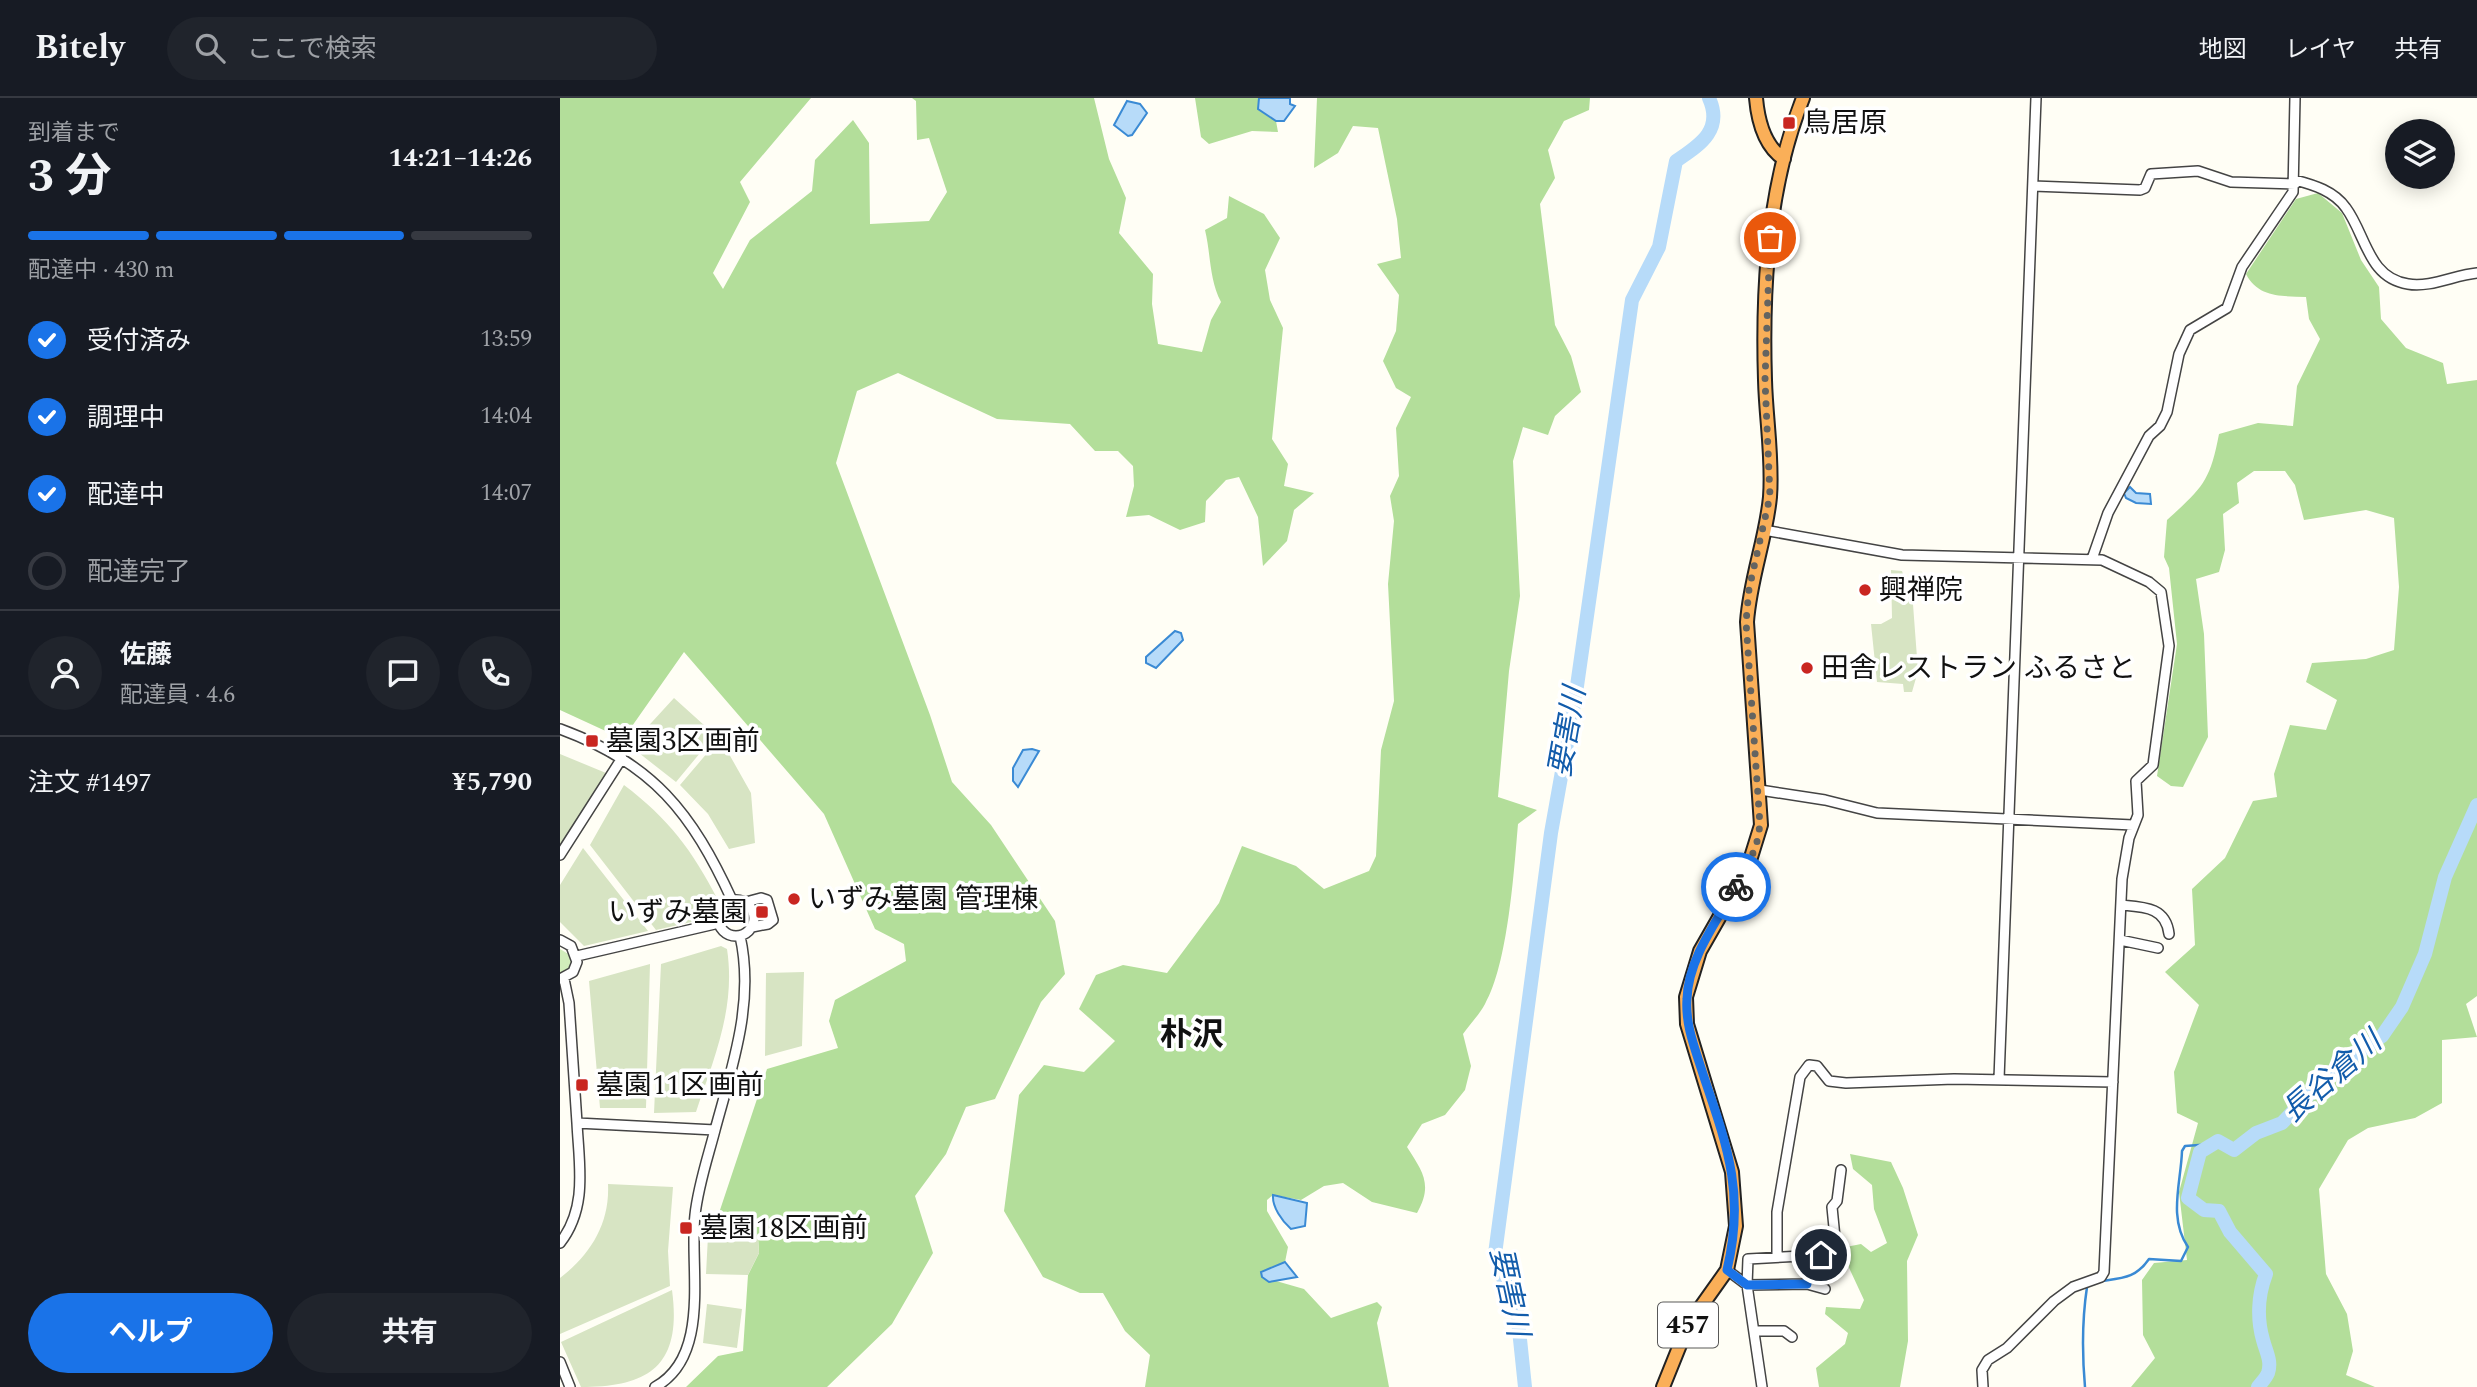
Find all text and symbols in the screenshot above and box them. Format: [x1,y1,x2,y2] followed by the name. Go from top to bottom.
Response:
[167,17,657,80] search box
[35,23,125,73] text: Bitely
[191,29,229,67] icon: search
[247,29,377,69] text: ここで検索
[2199,32,2247,68] text: 地図
[2285,32,2356,68] text: レイヤ
[2394,32,2442,68] text: 共有
[1803,102,1887,145] place label: 鳥居原
[1781,115,1797,131] marker: 鳥居原
[28,116,120,151] text: 到着まで
[2385,119,2455,189] map controls
[2385,119,2455,189] button: layers
[388,138,532,178] text: 14:21–14:26
[28,142,111,212] text: 3 分
[1740,208,1800,268] pin
[1751,219,1789,257] icon: bag
[28,253,174,288] text: 配達中 · 430 m
[28,321,66,359] icon: check
[87,321,191,361] text: 受付済み
[480,322,532,357] text: 13:59
[28,398,66,436] icon: check
[87,398,165,438] text: 調理中
[480,399,532,434] text: 14:04
[28,475,66,513] icon: check
[87,475,165,515] text: 配達中
[480,476,532,511] text: 14:07
[87,552,191,592] text: 配達完了
[1879,569,1963,612] place label: 興禅院
[1857,582,1873,598] marker: 興禅院
[120,635,172,675] text: 佐藤
[28,636,102,710] button: person
[366,636,440,710] button: chat
[458,636,532,710] button: phone
[1821,647,2136,690] place label: 田舎レストラン ふるさと
[1799,660,1815,676] marker: 田舎レストラン ふるさと
[120,678,235,713] text: 配達員 · 4.6
[1538,681,1599,780] water label: 要害川
[606,720,760,763] place label: 墓園3区画前
[584,733,600,749] marker: 墓園3区画前
[452,762,532,802] text: ¥5,790
[28,763,152,803] text: 注文 #1497
[1701,852,1771,922] courier
[1717,868,1755,906] icon: bike
[808,878,1039,921] place label: いずみ墓園 管理棟
[608,891,748,934] place label: いずみ墓園
[786,891,802,907] marker: いずみ墓園 管理棟
[754,904,770,920] marker: いずみ墓園
[1160,1011,1224,1060] district label: 朴沢
[2272,1018,2395,1134] water label: 長谷倉川
[596,1064,764,1107] place label: 墓園11区画前
[574,1077,590,1093] marker: 墓園11区画前
[700,1207,868,1250] place label: 墓園18区画前
[678,1220,694,1236] marker: 墓園18区画前
[1791,1225,1851,1285] pin
[1802,1236,1840,1274] icon: home
[1477,1243,1541,1344] water label: 要害川
[28,1293,273,1373] button: ヘルプ
[287,1293,532,1373] button: 共有
[1658,1302,1718,1348] road number: 457

